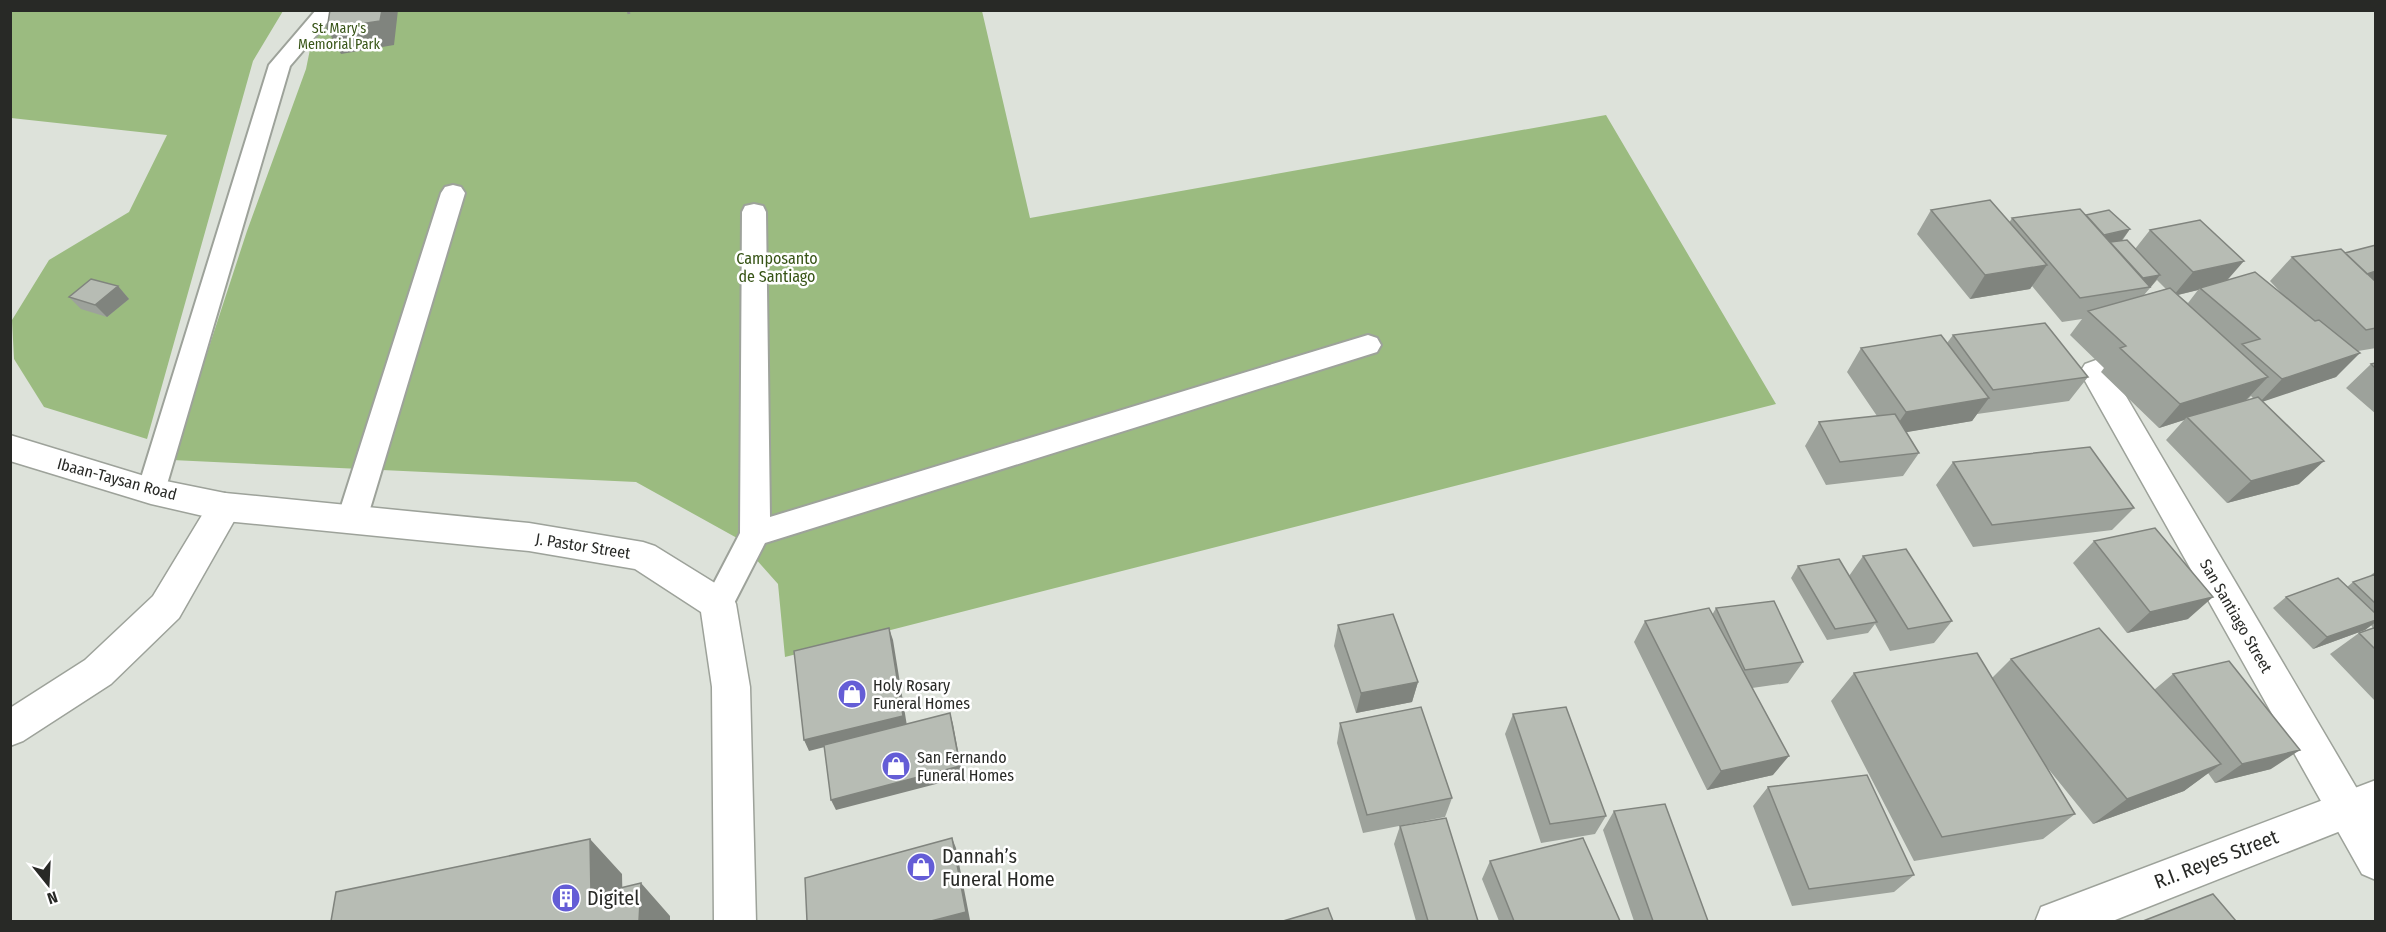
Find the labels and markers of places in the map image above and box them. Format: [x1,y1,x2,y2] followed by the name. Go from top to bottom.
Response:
[873,676,970,713] place label: Holy Rosary Funeral Homes
[836,678,868,710] shop icon: Holy Rosary Funeral Homes
[917,748,1014,785] place label: San Fernando Funeral Homes
[880,750,912,782] shop icon: San Fernando Funeral Homes
[942,844,1055,891] place label: Dannah’s Funeral Home
[905,851,937,883] shop icon: Dannah’s Funeral Home
[550,882,582,914] building icon: Digitel
[587,886,640,910] place label: Digitel

